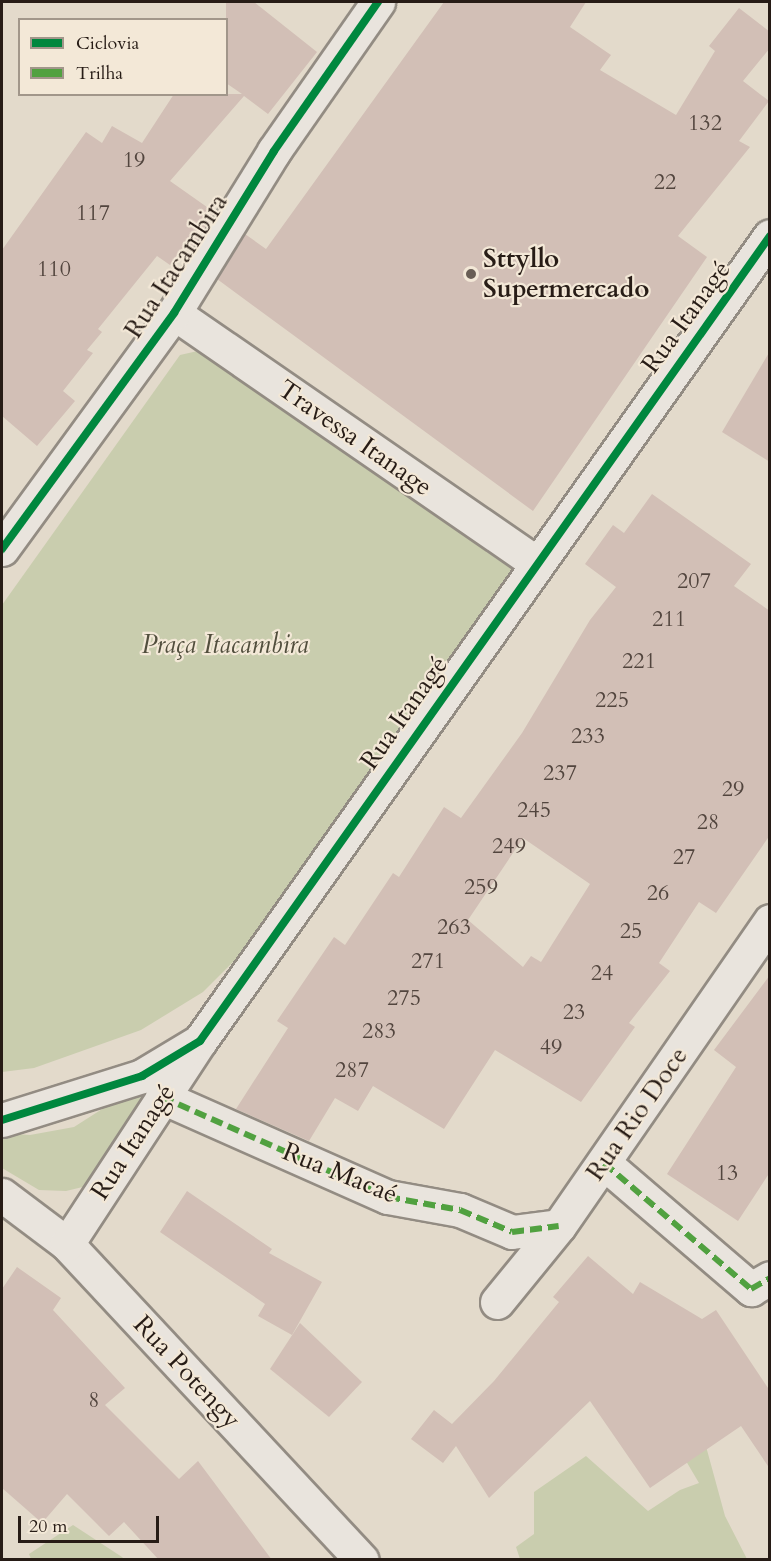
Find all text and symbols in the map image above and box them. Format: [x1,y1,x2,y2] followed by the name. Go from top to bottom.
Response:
[18,18,228,96] legend
[76,31,139,56] text: Ciclovia
[76,61,123,86] text: Trilha
[688,111,722,137] house number: 132
[123,148,145,174] house number: 19
[654,170,676,196] house number: 22
[118,188,234,344] street label: Rua Itacambira
[76,201,110,227] house number: 117
[483,243,650,304] place label: Sttyllo Supermercado
[635,255,737,379] street label: Rua Itanagé
[37,257,71,283] house number: 110
[464,267,478,281] marker: Sttyllo Supermercado
[272,373,438,503] street label: Travessa Itanage
[677,569,711,595] house number: 207
[652,607,686,633] house number: 211
[141,629,309,661] park label: Praça Itacambira
[622,649,656,675] house number: 221
[354,650,454,776] street label: Rua Itanagé
[595,688,629,714] house number: 225
[571,724,605,750] house number: 233
[543,761,577,787] house number: 237
[722,777,744,803] house number: 29
[517,798,551,824] house number: 245
[697,810,719,836] house number: 28
[492,834,526,860] house number: 249
[673,845,695,871] house number: 27
[464,875,498,901] house number: 259
[647,881,669,907] house number: 26
[437,915,471,941] house number: 263
[620,919,642,945] house number: 25
[411,949,445,975] house number: 271
[591,961,613,987] house number: 24
[387,986,421,1012] house number: 275
[563,1000,585,1026] house number: 23
[362,1019,396,1045] house number: 283
[540,1035,562,1061] house number: 49
[580,1041,694,1187] street label: Rua Rio Doce
[335,1058,369,1084] house number: 287
[84,1078,182,1206] street label: Rua Itanagé
[278,1136,402,1210] street label: Rua Macaé
[716,1161,738,1187] house number: 13
[127,1309,247,1435] street label: Rua Potengy
[88,1388,100,1414] house number: 8
[21,1504,162,1542] scale bar
[29,1514,68,1539] text: 20 m

